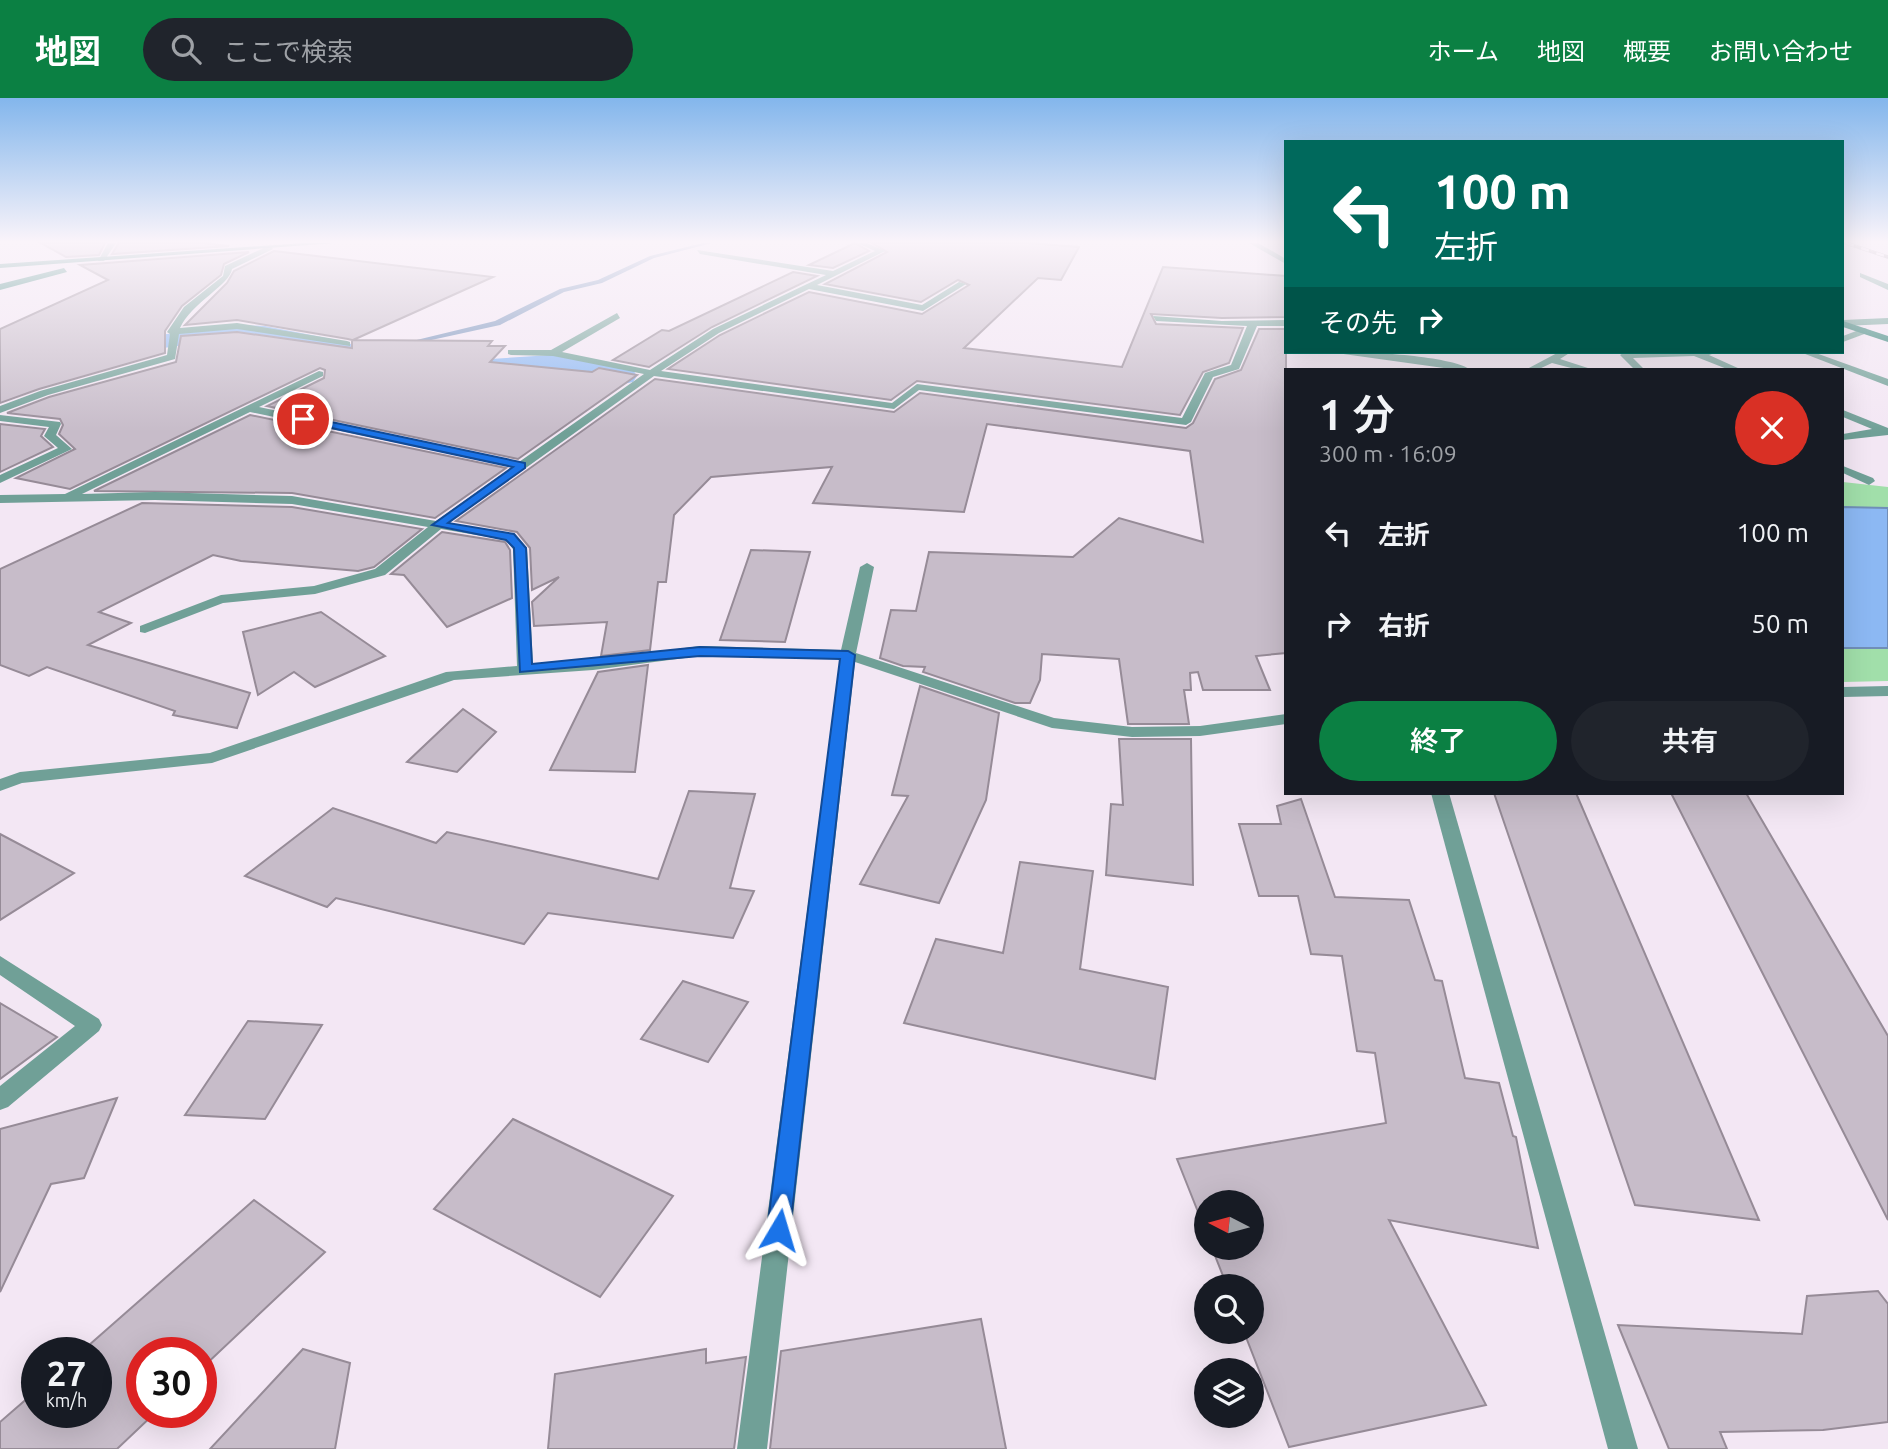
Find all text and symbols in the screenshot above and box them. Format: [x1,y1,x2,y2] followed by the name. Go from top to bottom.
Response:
[143,18,633,81] search box
[167,30,205,68] icon: search
[35,32,101,69] text: 地図
[223,37,353,66] text: ここで検索
[1428,38,1499,65] text: ホーム
[1537,38,1585,65] text: 地図
[1623,38,1671,65] text: 概要
[1709,38,1853,65] text: お問い合わせ
[1434,163,1571,218] text: 100 m
[1319,168,1410,259] icon: left
[1434,228,1498,264] text: 左折
[1411,301,1449,339] icon: right
[1319,308,1397,337] text: その先
[273,389,333,449] pin
[1319,391,1395,438] text: 1 分
[1735,391,1809,465] button: close
[284,400,322,438] icon: arrive
[1319,441,1457,466] text: 300 m · 16:09
[1319,514,1357,552] icon: left
[1737,518,1809,547] text: 100 m
[1378,520,1430,549] text: 左折
[1319,605,1357,643] icon: right
[1751,609,1809,638] text: 50 m
[1378,611,1430,640] text: 右折
[1319,701,1557,781] button: 終了
[1571,701,1809,781] button: 共有
[1194,1190,1264,1260] north arrow
[1194,1190,1264,1428] map controls
[742,1193,816,1267] position arrow
[1194,1274,1264,1344] button: search
[126,1337,217,1428] speed limit sign: 30
[47,1353,86,1393] text: 27
[1194,1358,1264,1428] button: layers
[46,1390,87,1410] text: km/h

